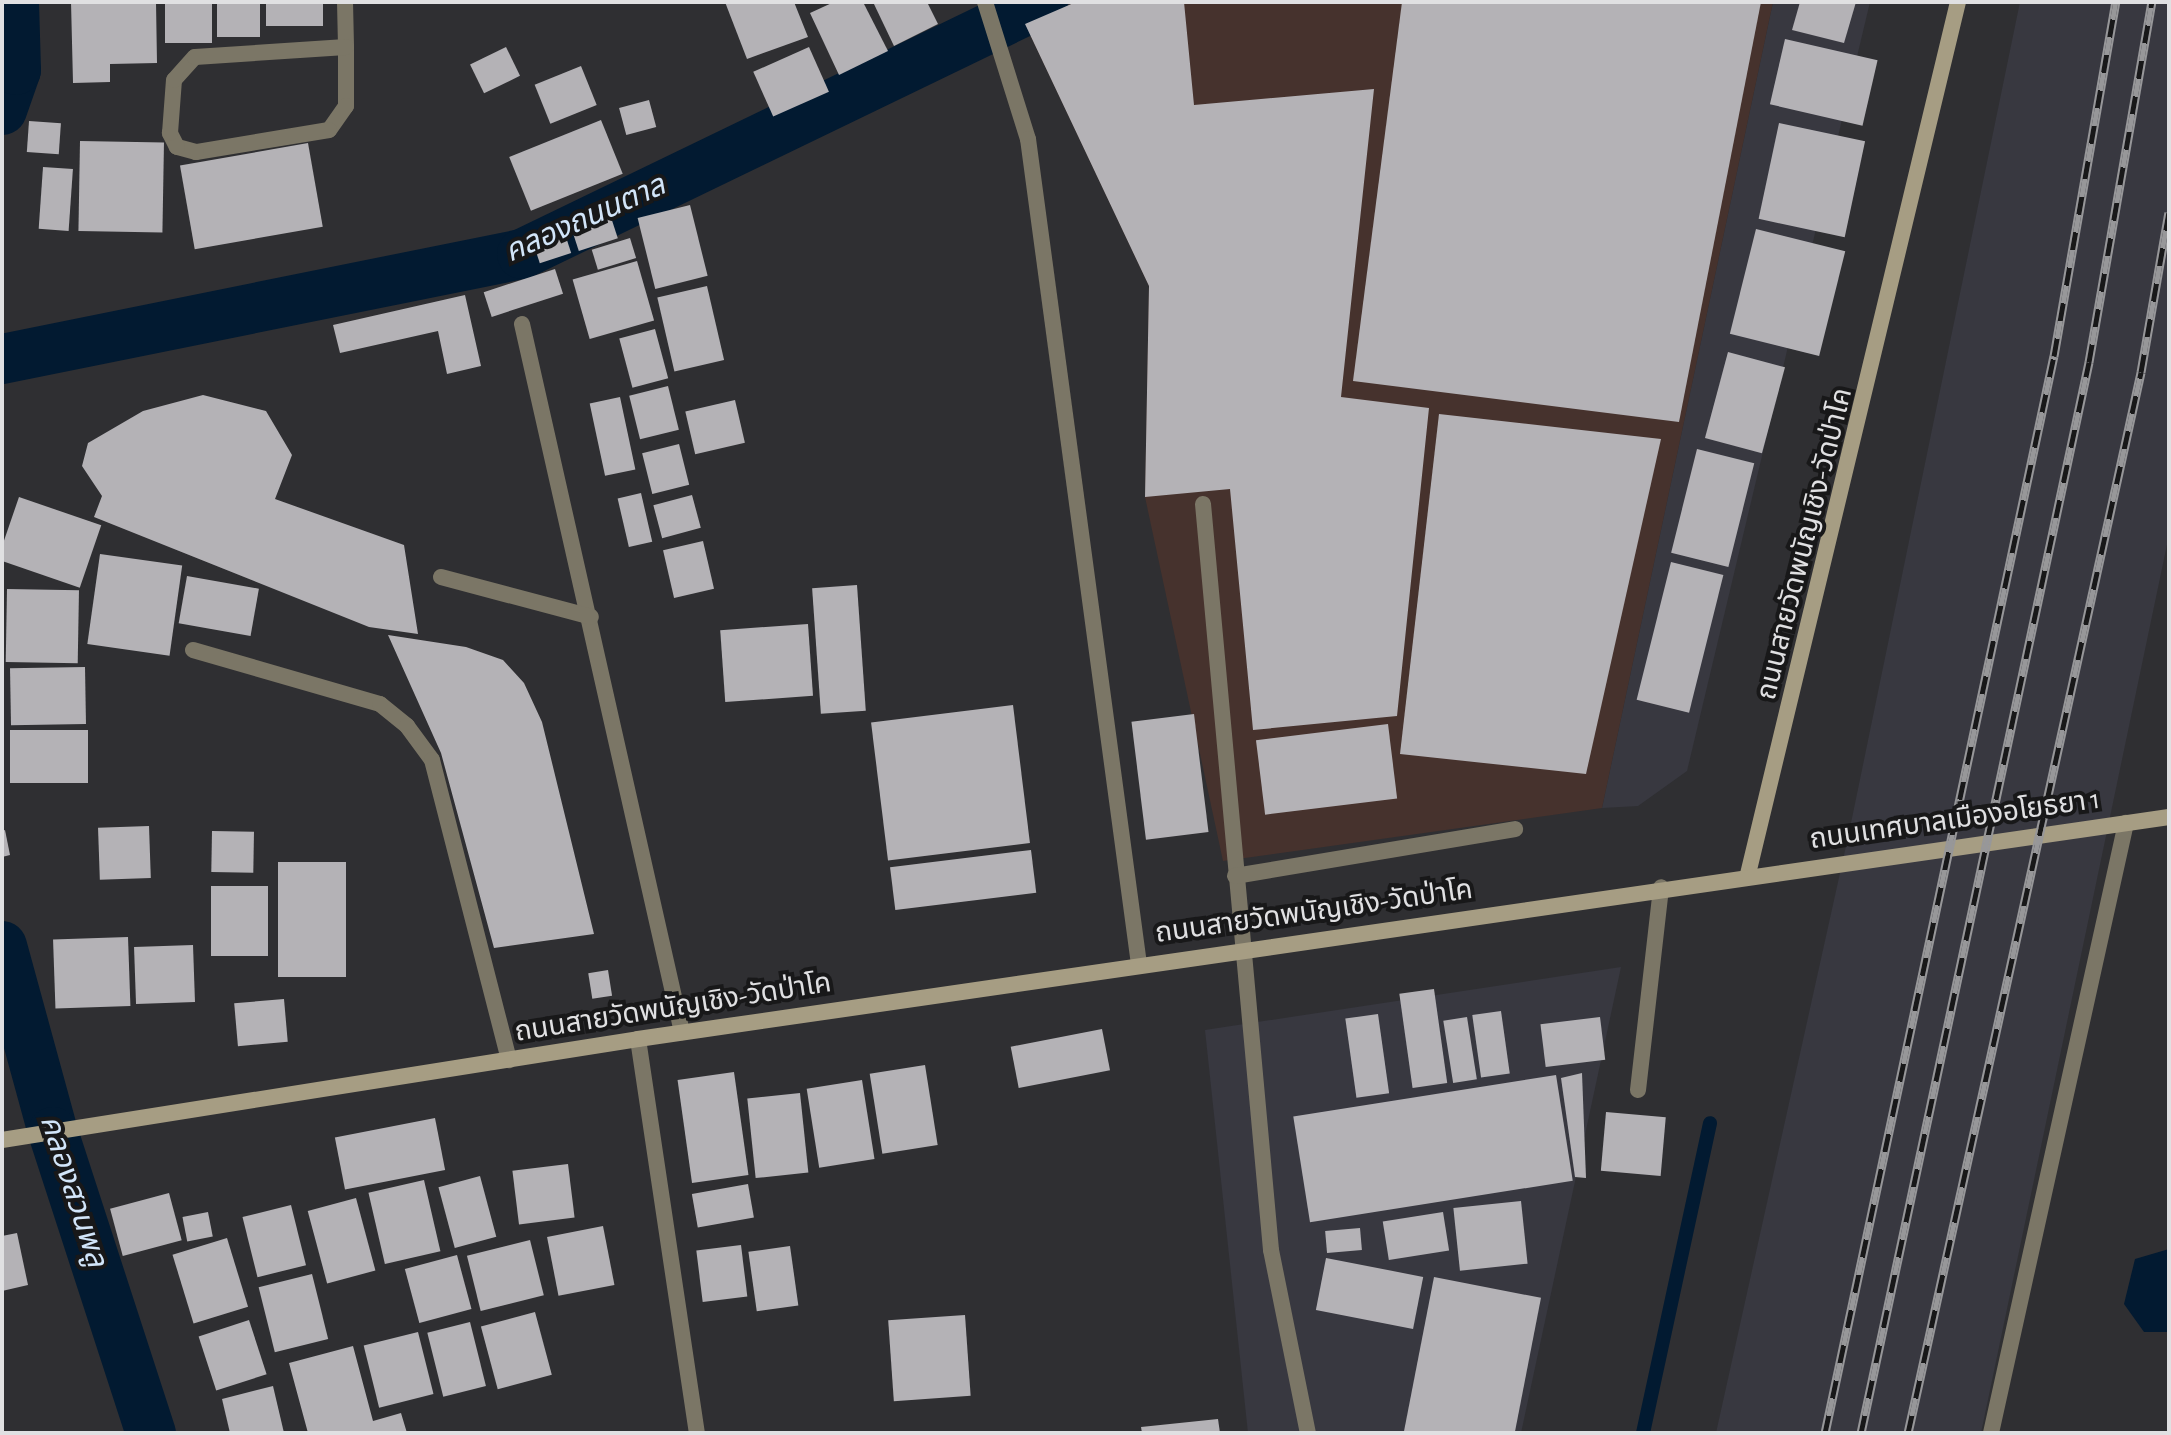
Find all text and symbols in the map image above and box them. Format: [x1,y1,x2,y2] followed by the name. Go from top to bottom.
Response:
[499,168,671,270] water label: คลองถนนตาล
[1750,385,1860,703] street label: ถนนสายวัดพนัญเชิง-วัดป่าโค
[1808,783,2102,857] street label: ถนนเทศบาลเมืองอโยธยา 1
[1153,873,1475,951] street label: ถนนสายวัดพนัญเชิง-วัดป่าโค
[512,966,834,1050] street label: ถนนสายวัดพนัญเชิง-วัดป่าโค
[32,1111,114,1271] water label: คลองสวนพลู

